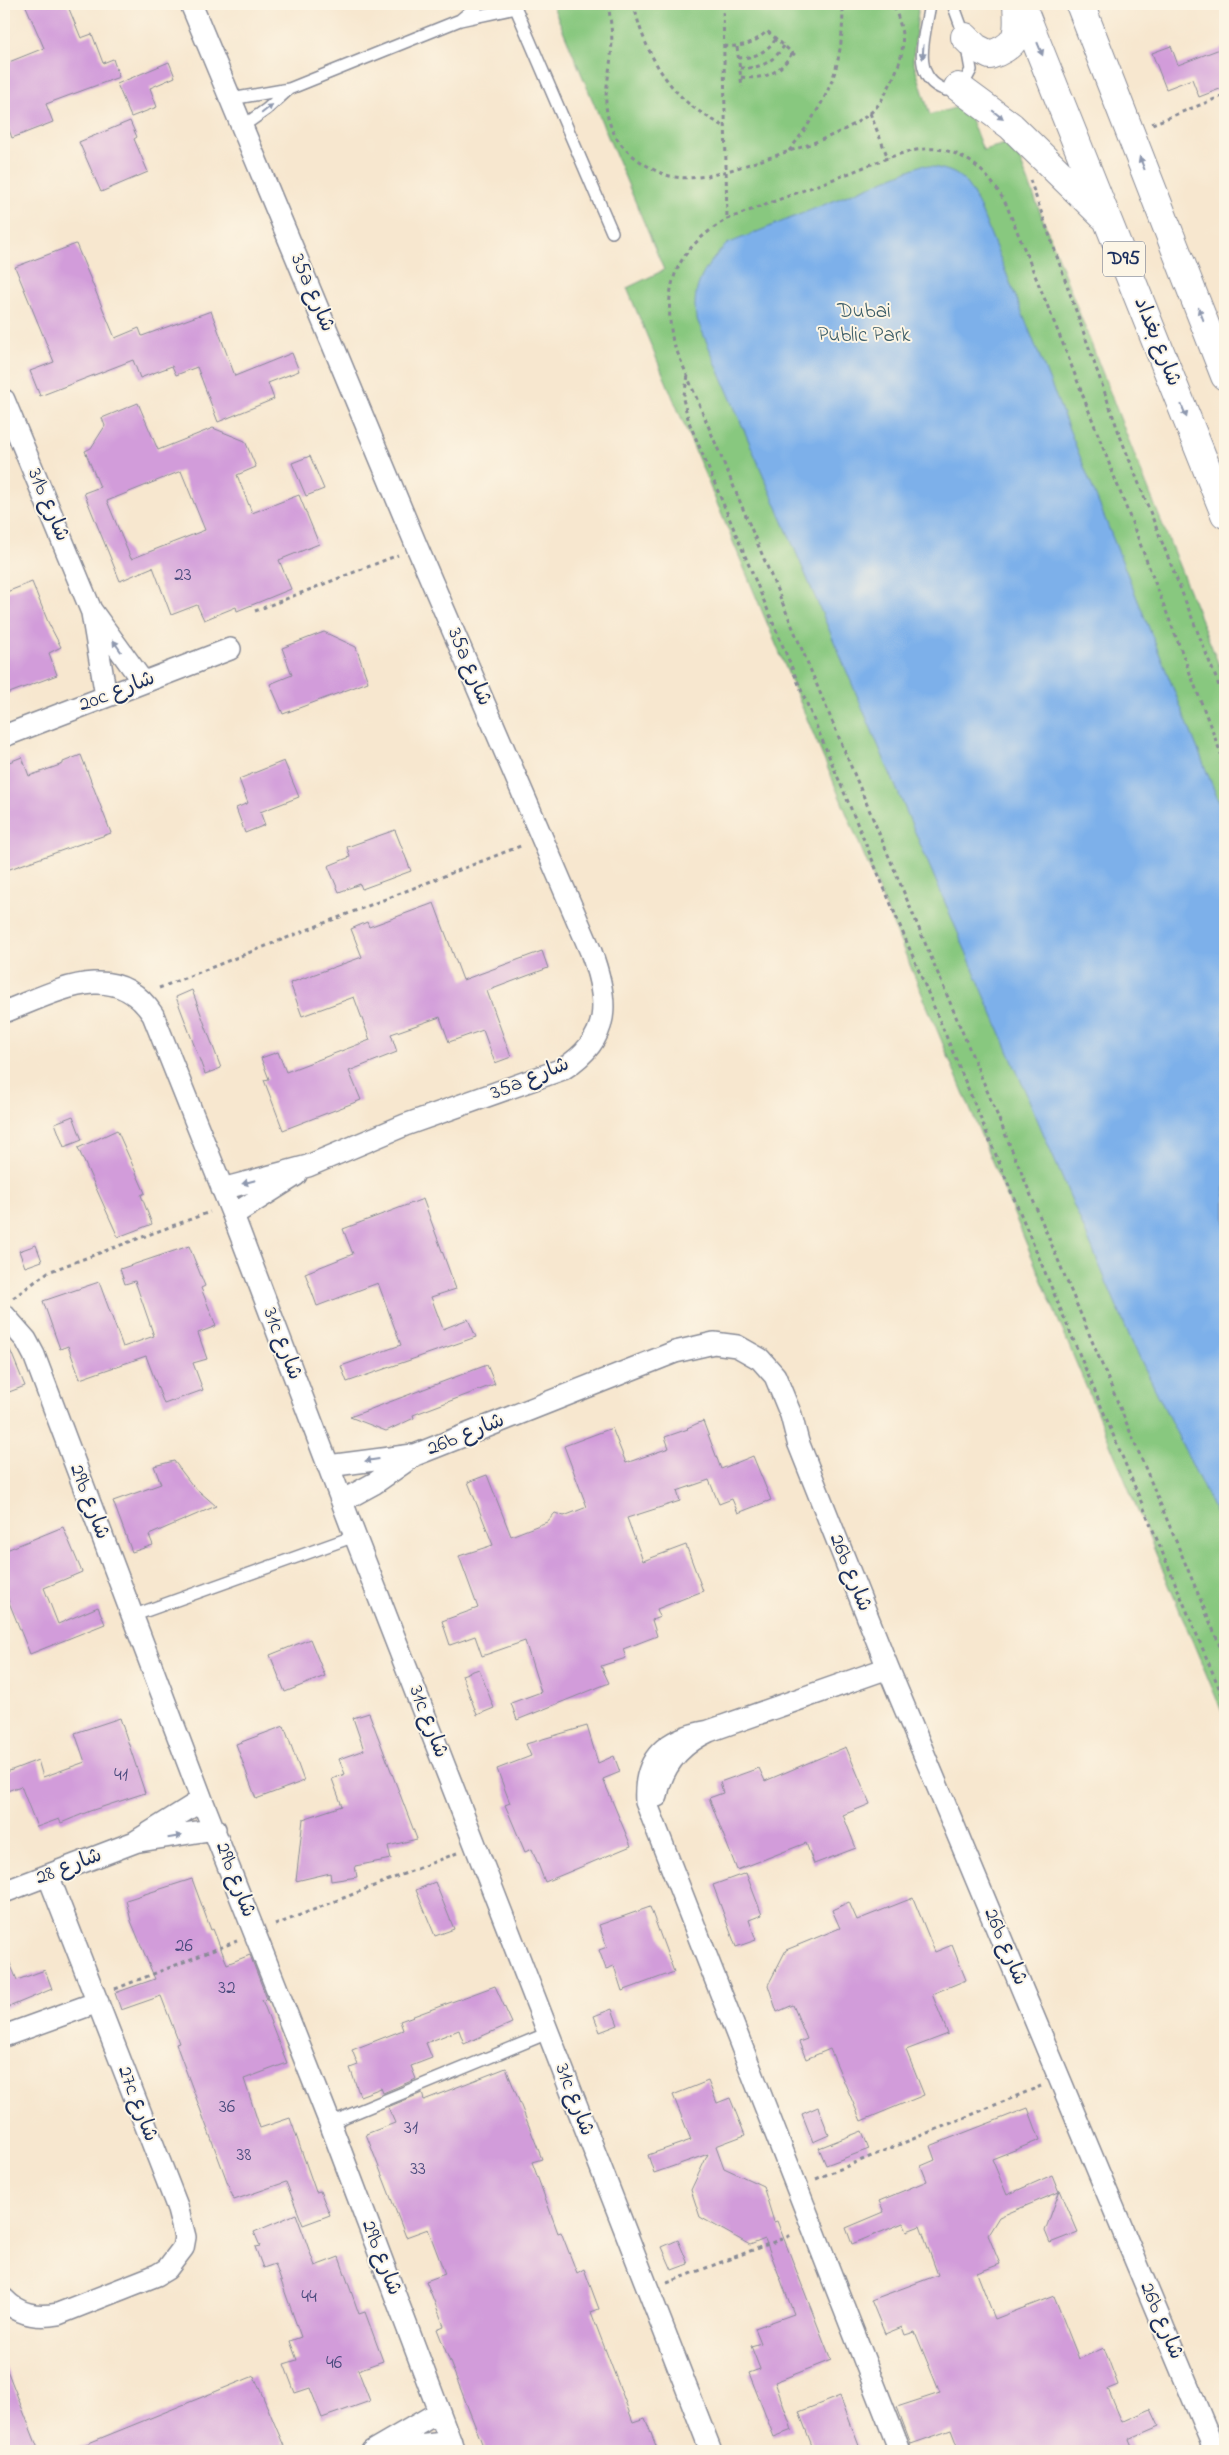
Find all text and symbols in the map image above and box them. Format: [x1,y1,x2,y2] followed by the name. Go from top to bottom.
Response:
[1036,42,1044,56] one-way arrow
[918,44,926,60] one-way arrow
[260,103,273,114] one-way arrow
[991,110,1004,121] one-way arrow
[1138,155,1146,170] one-way arrow
[1103,242,1145,276] road number: D95
[282,249,342,337] street label: 35a شارع
[1126,293,1188,391] street label: شارع بغداد
[817,297,911,351] park label: Dubai Public Park
[1197,306,1205,321] one-way arrow
[1181,404,1189,418] one-way arrow
[19,464,77,546] street label: 31b شارع
[174,562,192,589] house number: 23
[439,623,499,711] street label: 35a شارع
[112,639,122,653] one-way arrow
[74,664,160,720] street label: 20c شارع
[486,1050,574,1108] street label: 35a شارع
[241,1179,256,1187] one-way arrow
[254,1303,310,1385] street label: 31c شارع
[423,1406,509,1464] street label: 26b شارع
[364,1456,380,1464] one-way arrow
[61,1460,117,1544] street label: 29b شارع
[821,1530,879,1616] street label: 26b شارع
[400,1681,456,1763] street label: 31c شارع
[114,1762,128,1789] house number: 41
[167,1833,183,1841] one-way arrow
[207,1838,263,1922] street label: 29b شارع
[31,1841,107,1893] street label: شارع 28
[975,1904,1035,1990] street label: 26b شارع
[175,1933,193,1960] house number: 26
[218,1975,236,2002] house number: 32
[546,2059,602,2141] street label: 31c شارع
[109,2062,165,2146] street label: 27c شارع
[219,2094,235,2121] house number: 36
[404,2115,418,2142] house number: 31
[237,2142,251,2169] house number: 38
[410,2156,426,2183] house number: 33
[353,2216,409,2300] street label: 29b شارع
[1131,2278,1191,2364] street label: 26b شارع
[301,2284,317,2311] house number: 44
[326,2350,342,2377] house number: 46

